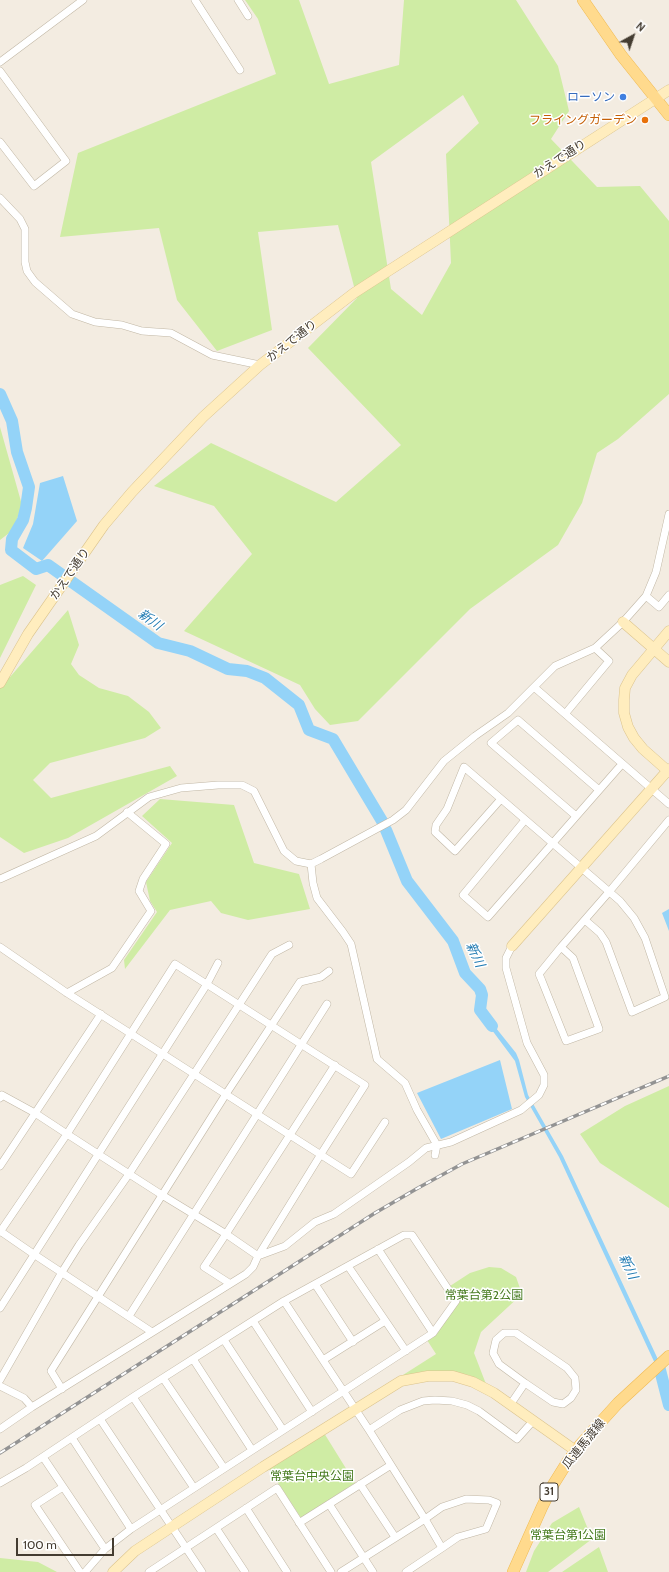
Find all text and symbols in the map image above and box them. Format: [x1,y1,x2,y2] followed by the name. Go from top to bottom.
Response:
[613,16,653,56] north arrow
[633,19,648,35] text: N
[567,90,615,104] place label: ローソン
[618,92,628,102] marker: ローソン
[529,113,637,127] place label: フライングガーデン
[640,115,650,125] marker: フライングガーデン
[531,137,589,181] street label: かえで通り
[264,317,320,365] street label: かえで通り
[47,545,93,603] street label: かえで通り
[135,606,165,634] water label: 新川
[462,940,488,970] water label: 新川
[615,1252,641,1282] water label: 新川
[445,1288,523,1302] park label: 常葉台第2公園
[560,1416,608,1472] street label: 瓜連馬渡線
[270,1469,354,1483] park label: 常葉台中央公園
[540,1483,558,1501] road number: 31
[530,1528,606,1542] park label: 常葉台第1公園
[18,1530,116,1556] scale bar
[23,1537,57,1552] text: 100 m

